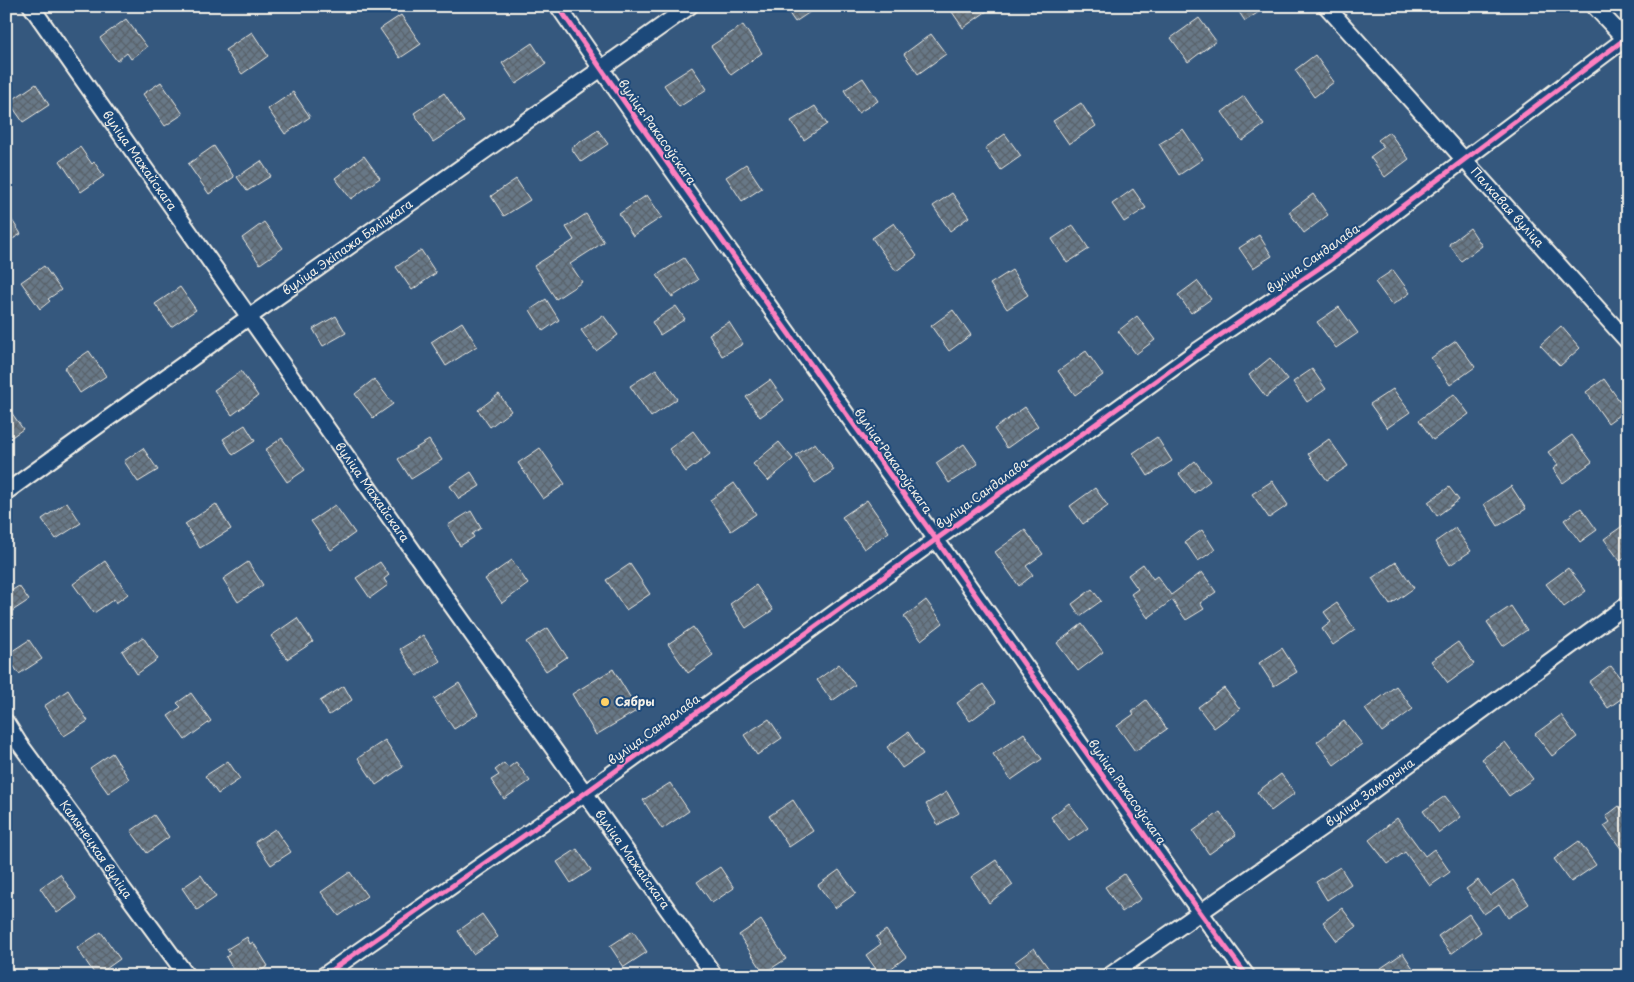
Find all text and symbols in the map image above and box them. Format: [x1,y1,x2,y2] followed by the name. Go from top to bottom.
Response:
[615,75,701,188] street label: вуліца Ракасоўскага
[99,106,182,214] street label: вуліца Мажайскага
[1467,163,1549,251] street label: Палкавая вуліца
[278,194,416,299] street label: вуліца Экіпажа Бяліцкага
[1262,219,1363,297] street label: вуліца Сандалава
[851,404,937,517] street label: вуліца Ракасоўскага
[331,438,415,546] street label: вуліца Мажайскага
[932,453,1032,533] street label: вуліца Сандалава
[604,689,704,769] street label: вуліца Сандалава
[615,692,655,710] place label: Сябры
[599,696,611,708] marker: Сябры
[1085,735,1171,848] street label: вуліца Ракасоўскага
[1321,753,1418,830] street label: вуліца Заморына
[56,796,138,903] street label: Камянецкая вуліца
[591,805,675,913] street label: вуліца Мажайскага

